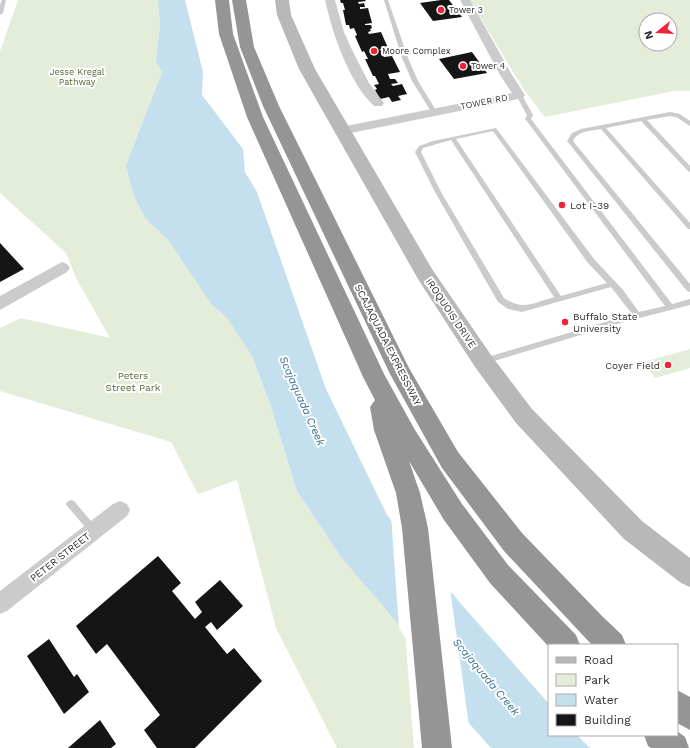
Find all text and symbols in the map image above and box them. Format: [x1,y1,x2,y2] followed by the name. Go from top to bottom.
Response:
[436,5,446,15] marker: Tower 3
[449,5,483,15] place label: Tower 3
[638,12,678,52] north arrow
[642,29,656,41] text: N
[369,46,379,56] marker: Moore Complex
[382,46,451,56] place label: Moore Complex
[458,61,468,71] marker: Tower 4
[471,61,506,71] place label: Tower 4
[49,67,105,87] park label: Jesse Kregal Pathway
[460,93,508,111] street label: TOWER RD
[557,200,567,210] marker: Lot I-39
[570,200,609,211] place label: Lot I-39
[424,276,478,350] street label: IROQUOIS DRIVE
[353,283,424,408] street label: SCAJAQUADA EXPRESSWAY
[573,311,638,334] place label: Buffalo State University
[560,317,570,327] marker: Buffalo State University
[276,354,328,449] water label: Scajaquada Creek
[605,360,660,371] place label: Coyer Field
[663,360,673,370] marker: Coyer Field
[105,370,161,393] park label: Peters Street Park
[28,530,92,584] street label: PETER STREET
[450,636,523,719] water label: Scajaquada Creek
[548,644,678,736] legend
[584,653,613,667] text: Road
[584,673,610,687] text: Park
[584,693,619,707] text: Water
[584,713,631,727] text: Building

